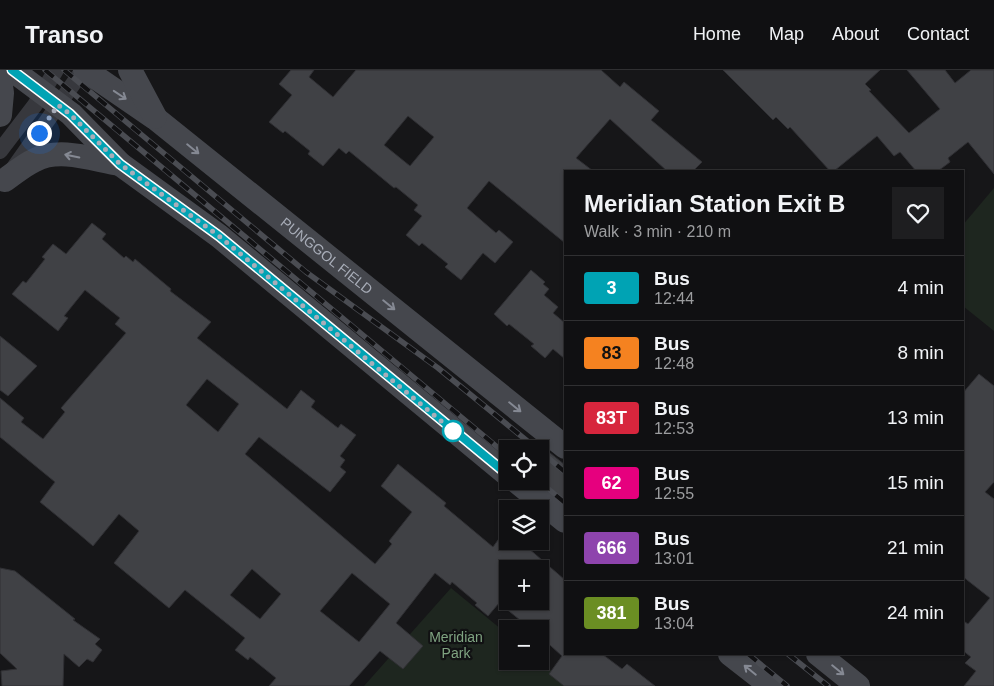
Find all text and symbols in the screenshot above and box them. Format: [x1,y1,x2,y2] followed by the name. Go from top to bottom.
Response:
[25,21,104,48] text: Transo
[693,24,741,44] text: Home
[769,24,804,44] text: Map
[832,24,879,44] text: About
[907,24,969,44] text: Contact
[113,90,127,100] one-way arrow
[27,121,52,146] your location
[187,143,200,154] one-way arrow
[65,151,81,160] one-way arrow
[892,187,944,239] button: heart
[584,190,845,217] text: Meridian Station Exit B
[278,214,376,297] street label: PUNGGOL FIELD
[584,223,731,240] text: Walk · 3 min · 210 m
[654,268,690,289] text: Bus
[898,277,944,298] text: 4 min
[606,278,617,298] text: 3
[654,290,694,307] text: 12:44
[382,300,395,311] one-way arrow
[654,333,690,354] text: Bus
[898,342,944,363] text: 8 min
[601,343,622,363] text: 83
[654,355,694,372] text: 12:48
[654,398,690,419] text: Bus
[508,401,521,412] one-way arrow
[887,407,944,428] text: 13 min
[596,408,627,428] text: 83T
[442,420,464,442] unlabelled marker
[654,420,694,437] text: 12:53
[499,440,549,670] map controls
[499,440,549,490] button: locate
[654,463,690,484] text: Bus
[887,472,944,493] text: 15 min
[601,473,622,493] text: 62
[654,485,694,502] text: 12:55
[499,500,549,550] button: layers
[654,528,690,549] text: Bus
[887,537,944,558] text: 21 min
[596,538,627,558] text: 666
[654,550,694,567] text: 13:01
[499,560,549,610] button: +
[654,593,690,614] text: Bus
[887,602,944,623] text: 24 min
[596,603,627,623] text: 381
[654,615,694,632] text: 13:04
[499,620,549,670] button: −
[429,629,483,661] park label: Meridian Park
[744,664,757,675] one-way arrow
[831,664,844,675] one-way arrow

